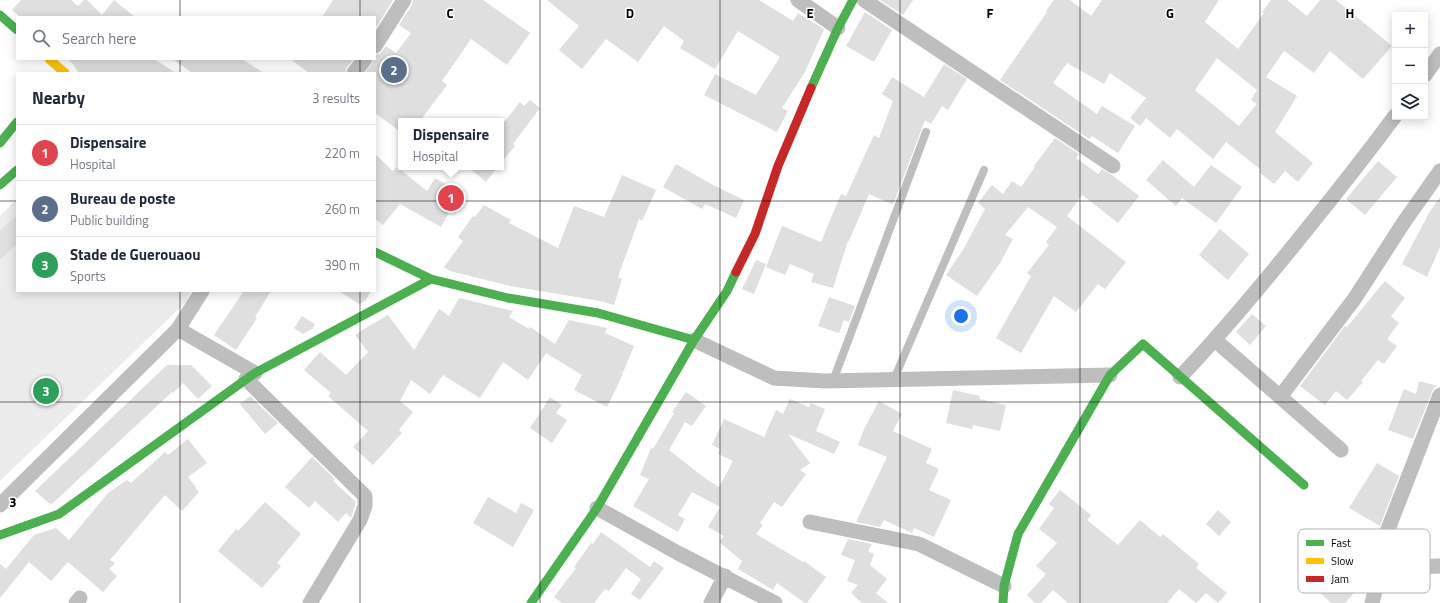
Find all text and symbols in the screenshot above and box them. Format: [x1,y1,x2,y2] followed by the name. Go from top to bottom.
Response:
[446,3,454,23] text: C
[626,3,634,23] text: D
[806,3,814,23] text: E
[987,3,994,23] text: F
[1166,3,1174,23] text: G
[1346,3,1354,23] text: H
[1392,12,1428,120] map controls
[1392,12,1428,48] button: +
[16,16,376,60] search box
[30,27,52,49] icon: search
[62,27,136,50] text: Search here
[1392,48,1428,84] button: −
[381,55,407,85] pin: 2
[1392,84,1428,120] button: layers
[32,85,85,111] text: Nearby
[312,88,360,108] text: 3 results
[398,118,504,170] popup
[413,123,489,146] text: Dispensaire
[70,131,146,154] text: Dispensaire
[41,143,49,163] text: 1
[324,143,360,163] text: 220 m
[413,146,458,166] text: Hospital
[70,154,115,174] text: Hospital
[438,183,464,213] pin: 1
[70,187,175,210] text: Bureau de poste
[41,199,49,219] text: 2
[324,199,360,219] text: 260 m
[70,210,149,230] text: Public building
[70,243,201,266] text: Stade de Guerouaou
[41,255,49,275] text: 3
[324,255,360,275] text: 390 m
[70,266,106,286] text: Sports
[951,306,971,326] your location
[33,376,59,406] pin: 3
[9,492,17,512] text: 3
[1298,529,1430,593] legend
[1331,535,1351,551] text: Fast
[1331,553,1354,569] text: Slow
[1331,571,1349,587] text: Jam

